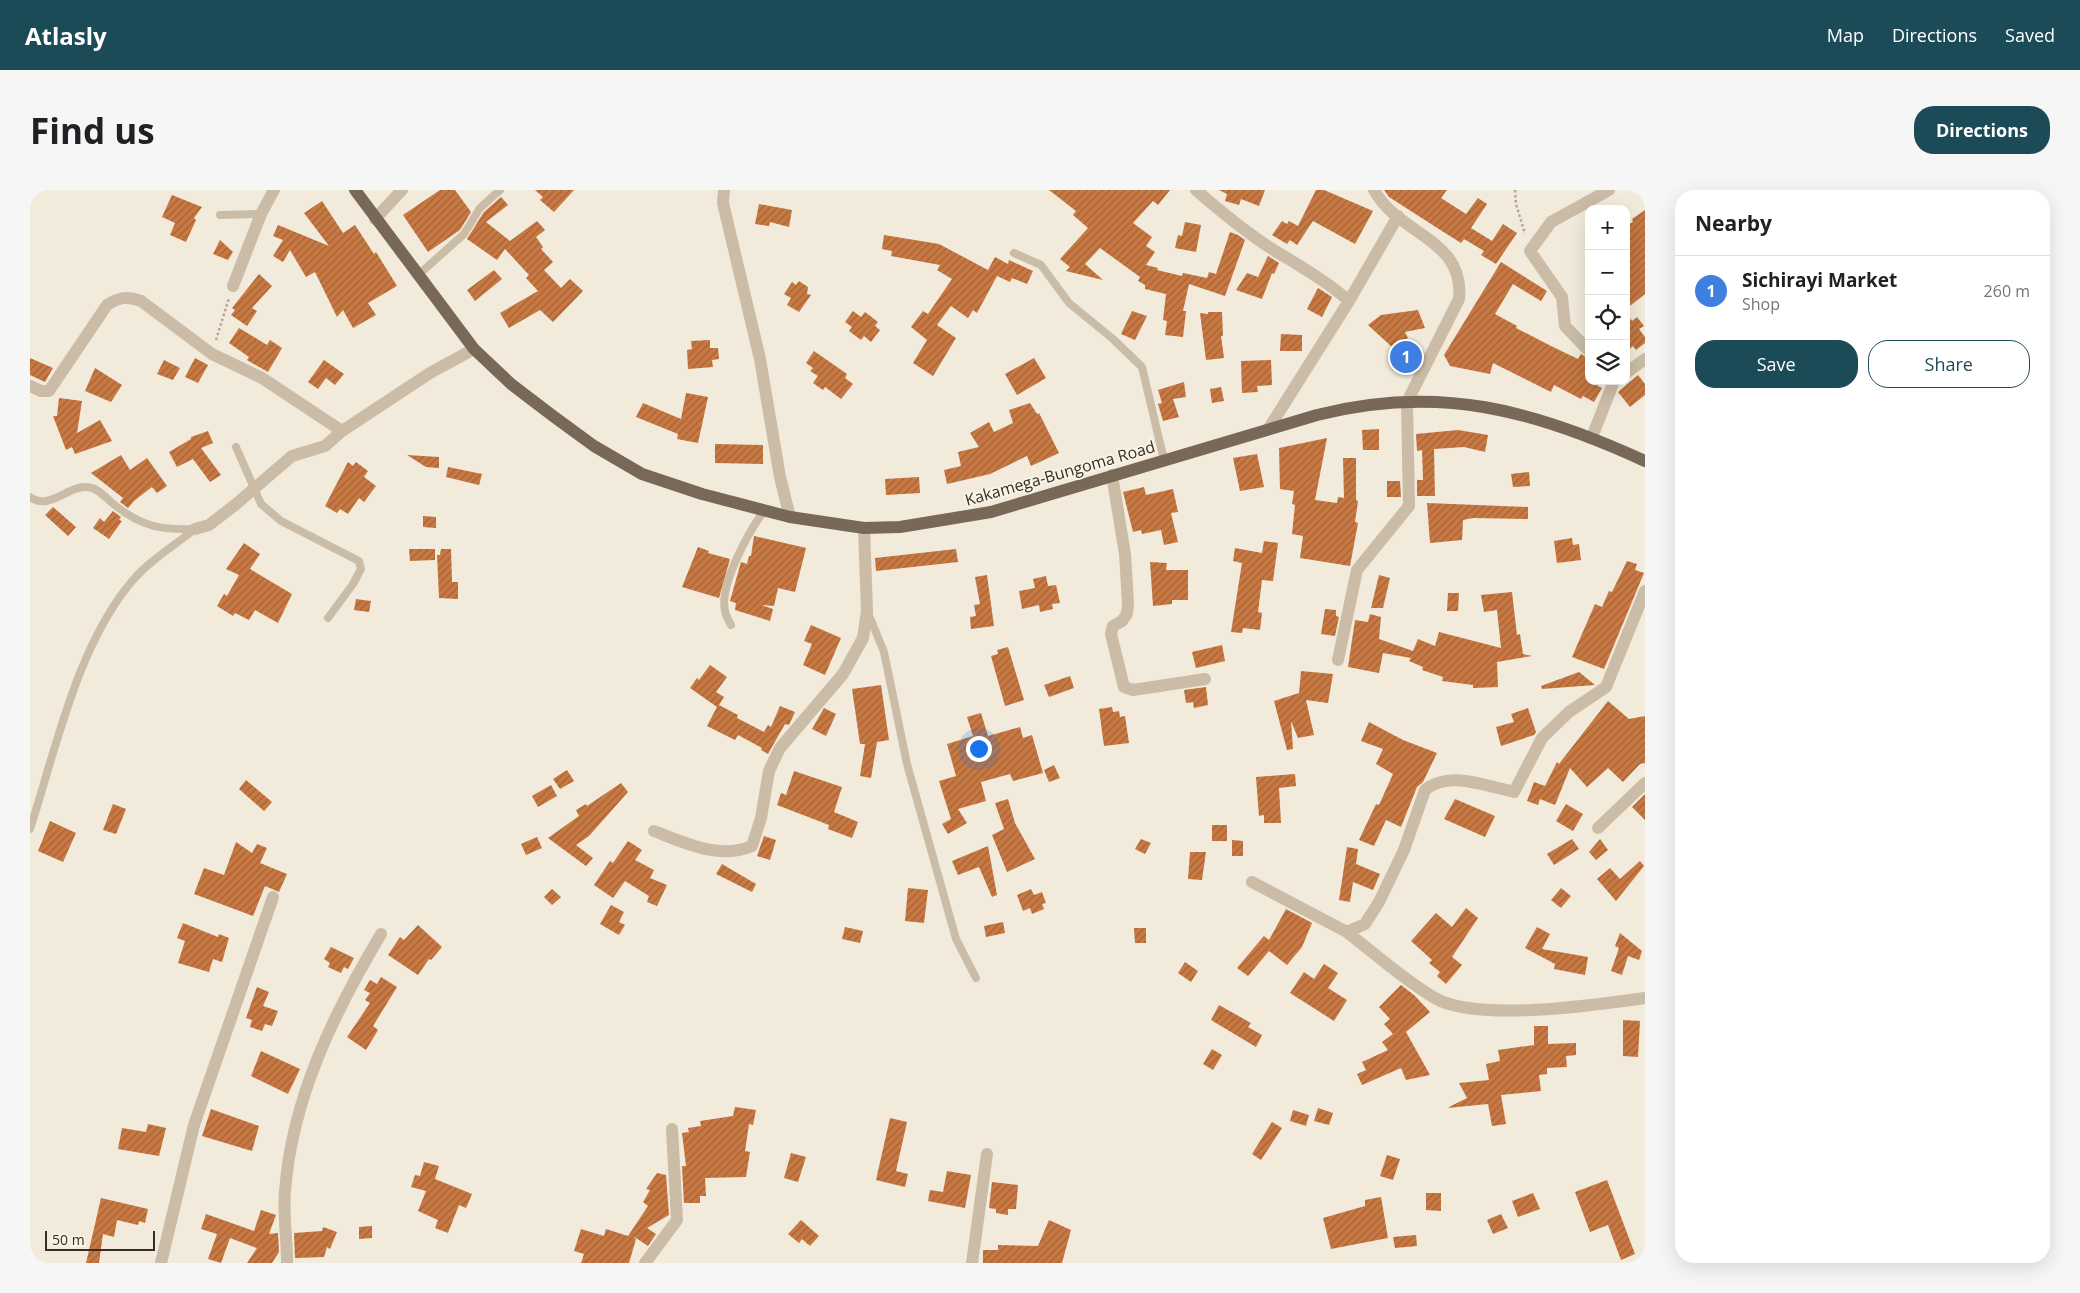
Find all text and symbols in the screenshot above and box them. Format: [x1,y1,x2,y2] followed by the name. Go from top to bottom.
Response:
[25,19,107,52] text: Atlasly
[1827,23,1864,47] text: Map
[1892,23,1977,47] text: Directions
[2005,23,2055,47] text: Saved
[1914,106,2050,154] button: Directions
[30,107,155,154] text: Find us
[1585,205,1630,385] map controls
[1585,205,1630,250] button: +
[1695,209,1772,237] text: Nearby
[1585,250,1630,295] button: −
[1742,267,1897,293] text: Sichirayi Market
[1706,280,1716,302] text: 1
[1984,280,2030,302] text: 260 m
[1742,293,1780,315] text: Shop
[1585,295,1630,340] button: locate
[1390,338,1422,376] pin: 1
[1585,340,1630,385] button: layers
[1695,340,1858,388] button: Save
[1868,340,2030,388] button: Share
[962,435,1158,511] street label: Kakamega-Bungoma Road
[966,736,992,762] your location
[45,1228,155,1251] scale bar
[52,1230,85,1249] text: 50 m

